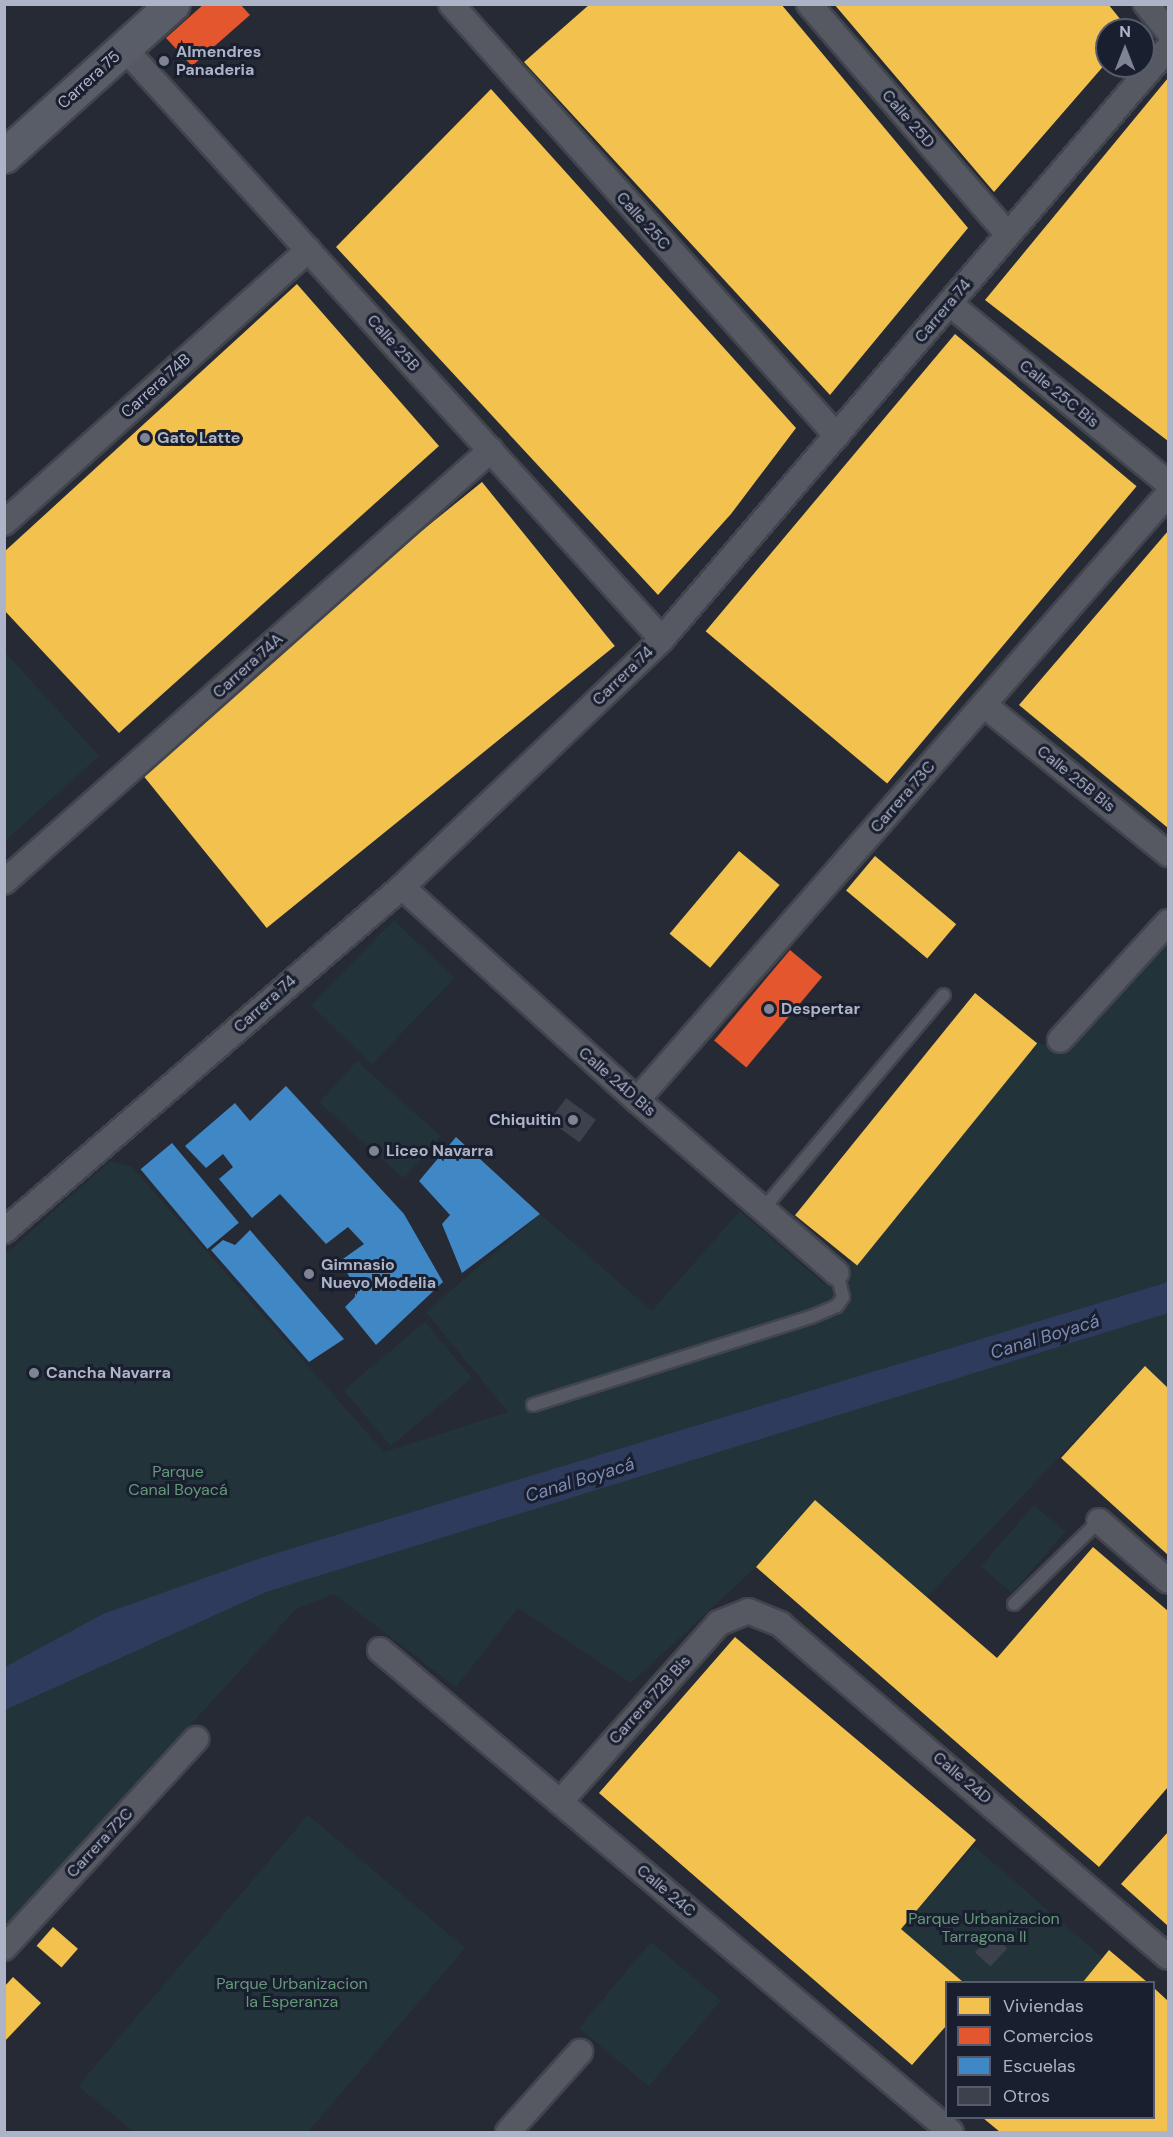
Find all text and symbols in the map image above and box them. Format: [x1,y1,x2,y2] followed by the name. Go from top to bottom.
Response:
[1095,18,1155,78] north arrow
[1119,21,1131,42] text: N
[176,42,261,80] place label: Almendres Panaderia
[54,47,124,113] street label: Carrera 75
[157,54,171,68] marker: Almendres Panaderia
[878,86,938,152] street label: Calle 25D
[612,188,674,254] street label: Calle 25C
[911,275,975,347] street label: Carrera 74
[363,311,423,375] street label: Calle 25B
[117,350,195,422] street label: Carrera 74B
[1015,356,1103,432] street label: Calle 25C Bis
[157,428,240,448] place label: Gato Latte
[138,431,152,445] marker: Gato Latte
[209,630,287,702] street label: Carrera 74A
[589,642,657,710] street label: Carrera 74
[1033,742,1119,816] street label: Calle 25B Bis
[867,757,939,837] street label: Carrera 73C
[230,971,300,1037] street label: Carrera 74
[781,999,860,1019] place label: Despertar
[762,1002,776,1016] marker: Despertar
[574,1043,660,1121] street label: Calle 24D Bis
[489,1110,561,1130] place label: Chiquitin
[566,1113,580,1127] marker: Chiquitin
[386,1141,493,1161] place label: Liceo Navarra
[367,1144,381,1158] marker: Liceo Navarra
[321,1255,436,1293] place label: Gimnasio Nuevo Modelia
[302,1267,316,1281] marker: Gimnasio Nuevo Modelia
[988,1310,1102,1364] water label: Canal Boyacá
[46,1363,171,1383] place label: Cancha Navarra
[27,1366,41,1380] marker: Cancha Navarra
[523,1453,637,1507] water label: Canal Boyacá
[128,1462,228,1500] park label: Parque Canal Boyacá
[605,1652,695,1748] street label: Carrera 72B Bis
[929,1748,995,1808] street label: Calle 24D
[63,1804,137,1882] street label: Carrera 72C
[633,1861,699,1921] street label: Calle 24C
[908,1909,1060,1947] park label: Parque Urbanizacion Tarragona II
[216,1974,368,2012] park label: Parque Urbanizacion la Esperanza
[945,1981,1155,2119] legend
[1003,1994,1084,2018] text: Viviendas
[1003,2024,1094,2048] text: Comercios
[1003,2054,1076,2078] text: Escuelas
[1003,2084,1050,2108] text: Otros

